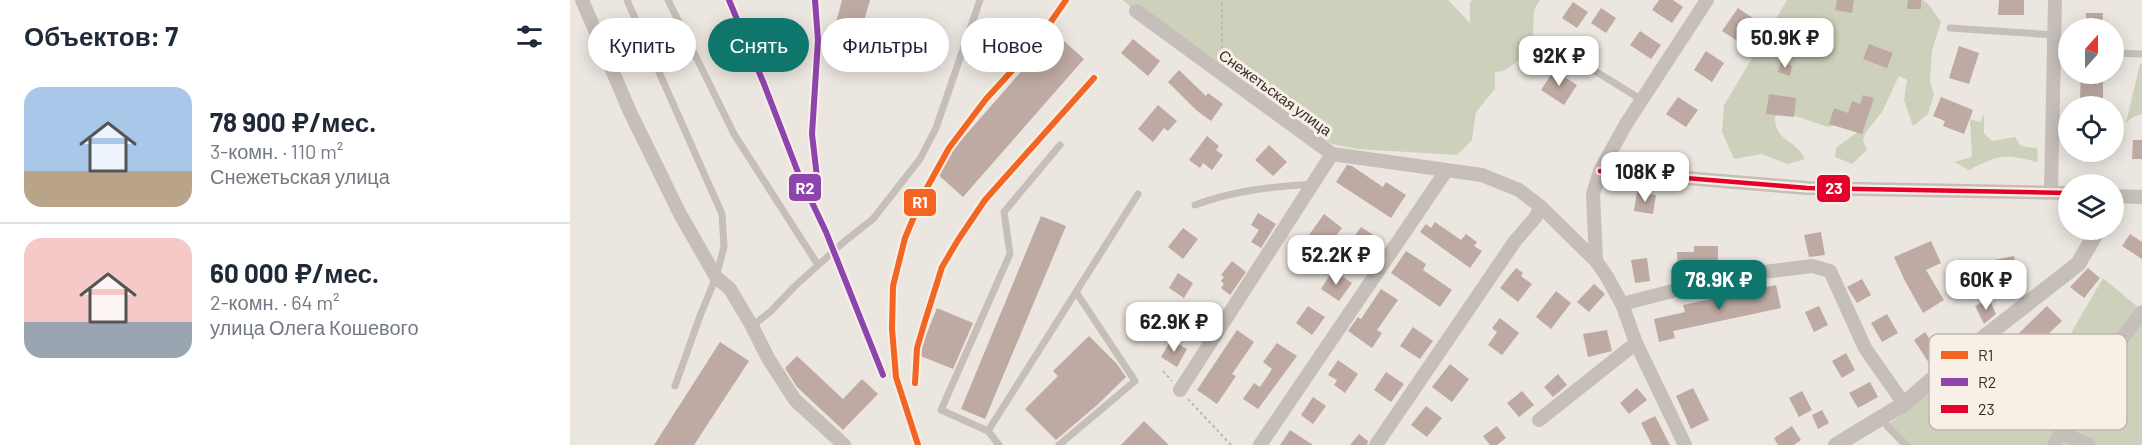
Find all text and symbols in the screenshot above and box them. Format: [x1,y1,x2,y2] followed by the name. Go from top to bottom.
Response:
[588,18,696,72] chip: Купить
[708,18,809,72] chip: Снять
[821,18,949,72] chip: Фильтры
[961,18,1064,72] chip: Новое
[1730,18,1840,69] pin: 50.9K ₽
[2058,18,2124,84] north arrow
[2058,18,2124,240] map controls
[24,20,178,51] text: Объектов: 7
[513,20,546,53] icon: filters
[1751,25,1819,49] text: 50.9K ₽
[1517,36,1601,87] pin: 92K ₽
[1533,43,1585,67] text: 92K ₽
[1216,45,1336,140] street label: Снежетьская улица
[2058,96,2124,162] button: locate
[210,106,376,137] text: 78 900 ₽/мес.
[72,111,144,183] icon: home
[210,139,343,163] text: 3-комн. · 110 m²
[1596,152,1694,203] pin: 108K ₽
[1615,159,1675,183] text: 108K ₽
[210,164,390,188] text: Снежетьская улица
[788,173,822,202] line badge: R2
[1816,174,1851,203] line badge: 23
[2058,174,2124,240] button: layers
[796,178,814,197] text: R2
[1825,178,1843,197] text: 23
[903,188,937,217] line badge: R1
[912,192,928,211] text: R1
[1281,235,1391,286] pin: 52.2K ₽
[1301,242,1371,266] text: 52.2K ₽
[210,257,379,288] text: 60 000 ₽/мес.
[1664,260,1774,311] pin: 78.9K ₽
[1944,260,2028,311] pin: 60K ₽
[72,262,144,334] icon: home
[1685,267,1753,291] text: 78.9K ₽
[1960,267,2012,291] text: 60K ₽
[210,290,340,314] text: 2-комн. · 64 m²
[1119,302,1229,353] pin: 62.9K ₽
[1140,309,1208,333] text: 62.9K ₽
[210,315,419,339] text: улица Олега Кошевого
[1929,334,2127,430] legend
[1978,345,1993,364] text: R1
[1978,372,1996,391] text: R2
[1978,399,1995,418] text: 23

